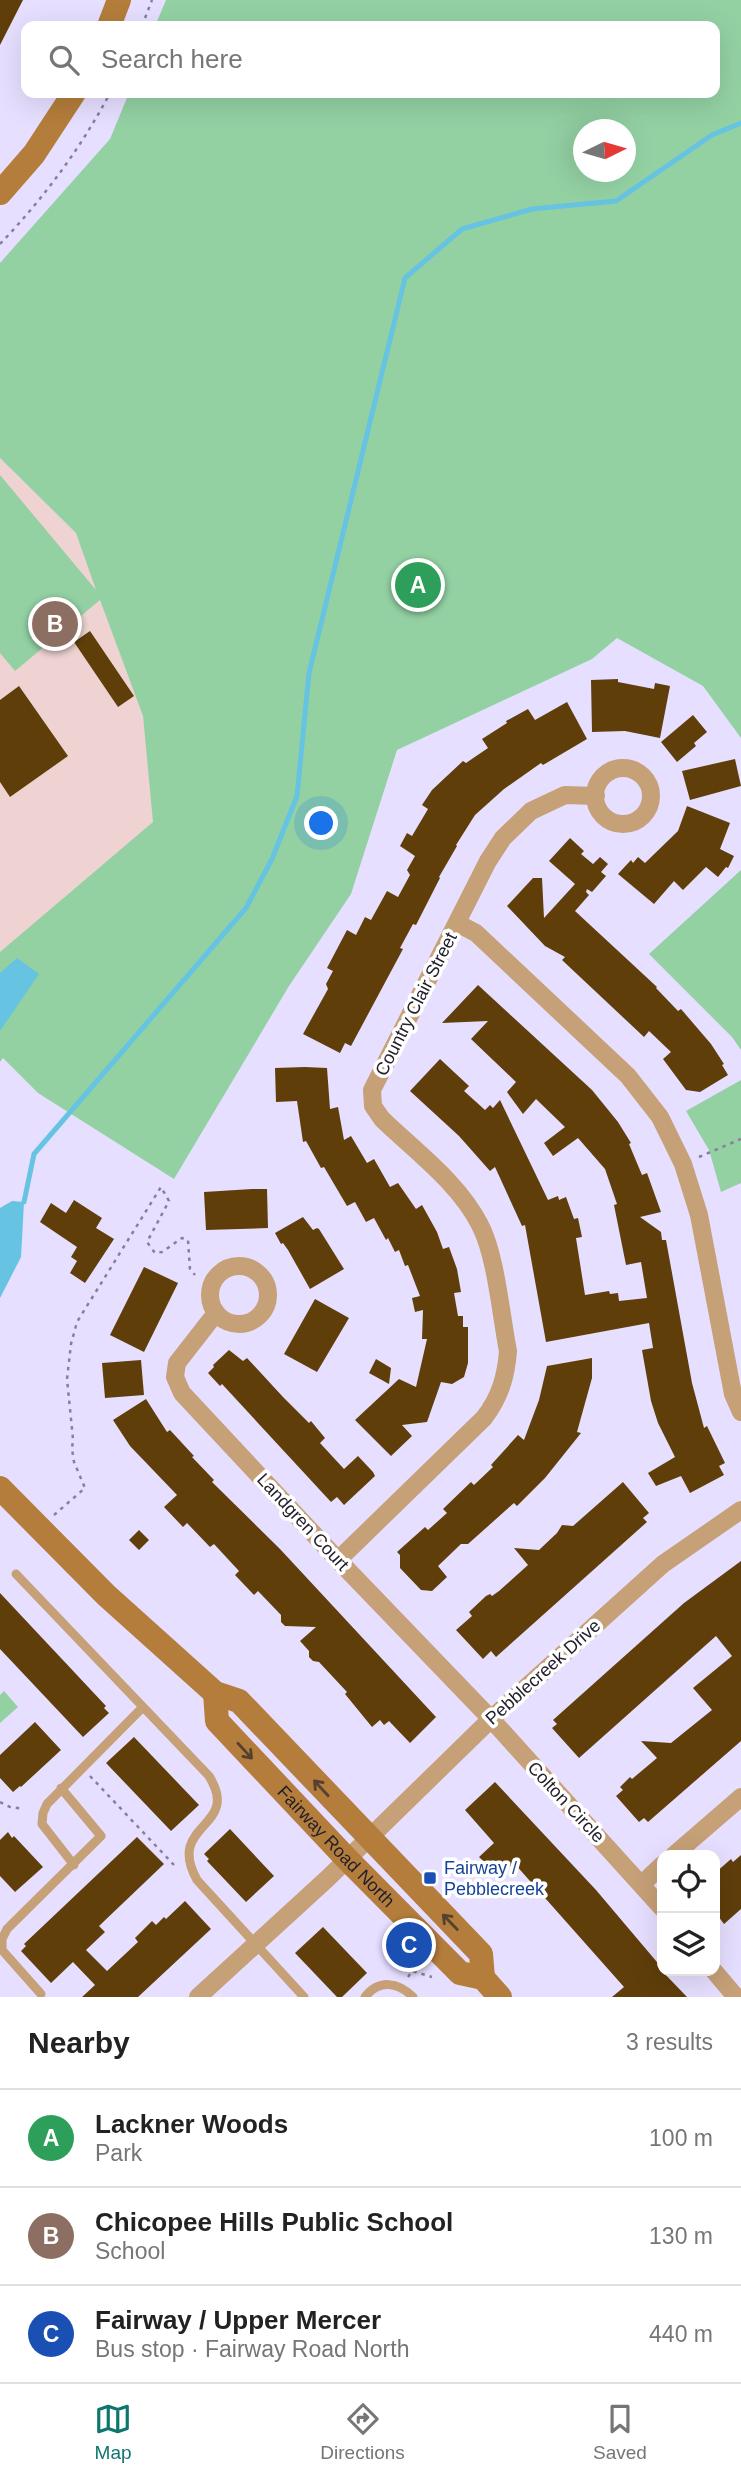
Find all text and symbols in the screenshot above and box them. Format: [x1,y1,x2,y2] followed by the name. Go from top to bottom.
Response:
[21,21,720,98] search box
[45,41,83,79] icon: search
[101,44,243,74] text: Search here
[573,119,636,182] north arrow
[395,559,441,611] pin: A
[32,598,78,650] pin: B
[304,806,338,840] your location
[371,929,461,1079] street label: Country Clair Street
[253,1469,353,1575] street label: Landgren Court
[482,1615,604,1729] street label: Pebblecreek Drive
[237,1742,254,1759] one-way arrow
[524,1757,608,1847] street label: Colton Circle
[313,1780,330,1797] one-way arrow
[273,1782,399,1911] street label: Fairway Road North
[657,1850,720,1976] map controls
[657,1850,720,1913] button: locate
[444,1858,545,1899] place label: Fairway / Pebblecreek
[422,1870,438,1886] marker: Fairway / Pebblecreek
[657,1913,720,1976] button: layers
[442,1914,459,1931] one-way arrow
[386,1919,432,1971] pin: C
[28,2026,130,2059] text: Nearby
[626,2029,713,2055] text: 3 results
[95,2109,288,2139] text: Lackner Woods
[43,2125,59,2151] text: A
[649,2125,713,2151] text: 100 m
[95,2140,142,2166] text: Park
[95,2207,453,2237] text: Chicopee Hills Public School
[43,2223,59,2249] text: B
[649,2223,713,2249] text: 130 m
[95,2238,165,2264] text: School
[95,2305,381,2335] text: Fairway / Upper Mercer
[43,2321,59,2347] text: C
[649,2321,713,2347] text: 440 m
[95,2336,409,2362] text: Bus stop · Fairway Road North
[94,2400,132,2464] tab: Map
[320,2400,405,2464] tab: Directions
[593,2400,647,2464] tab: Saved

